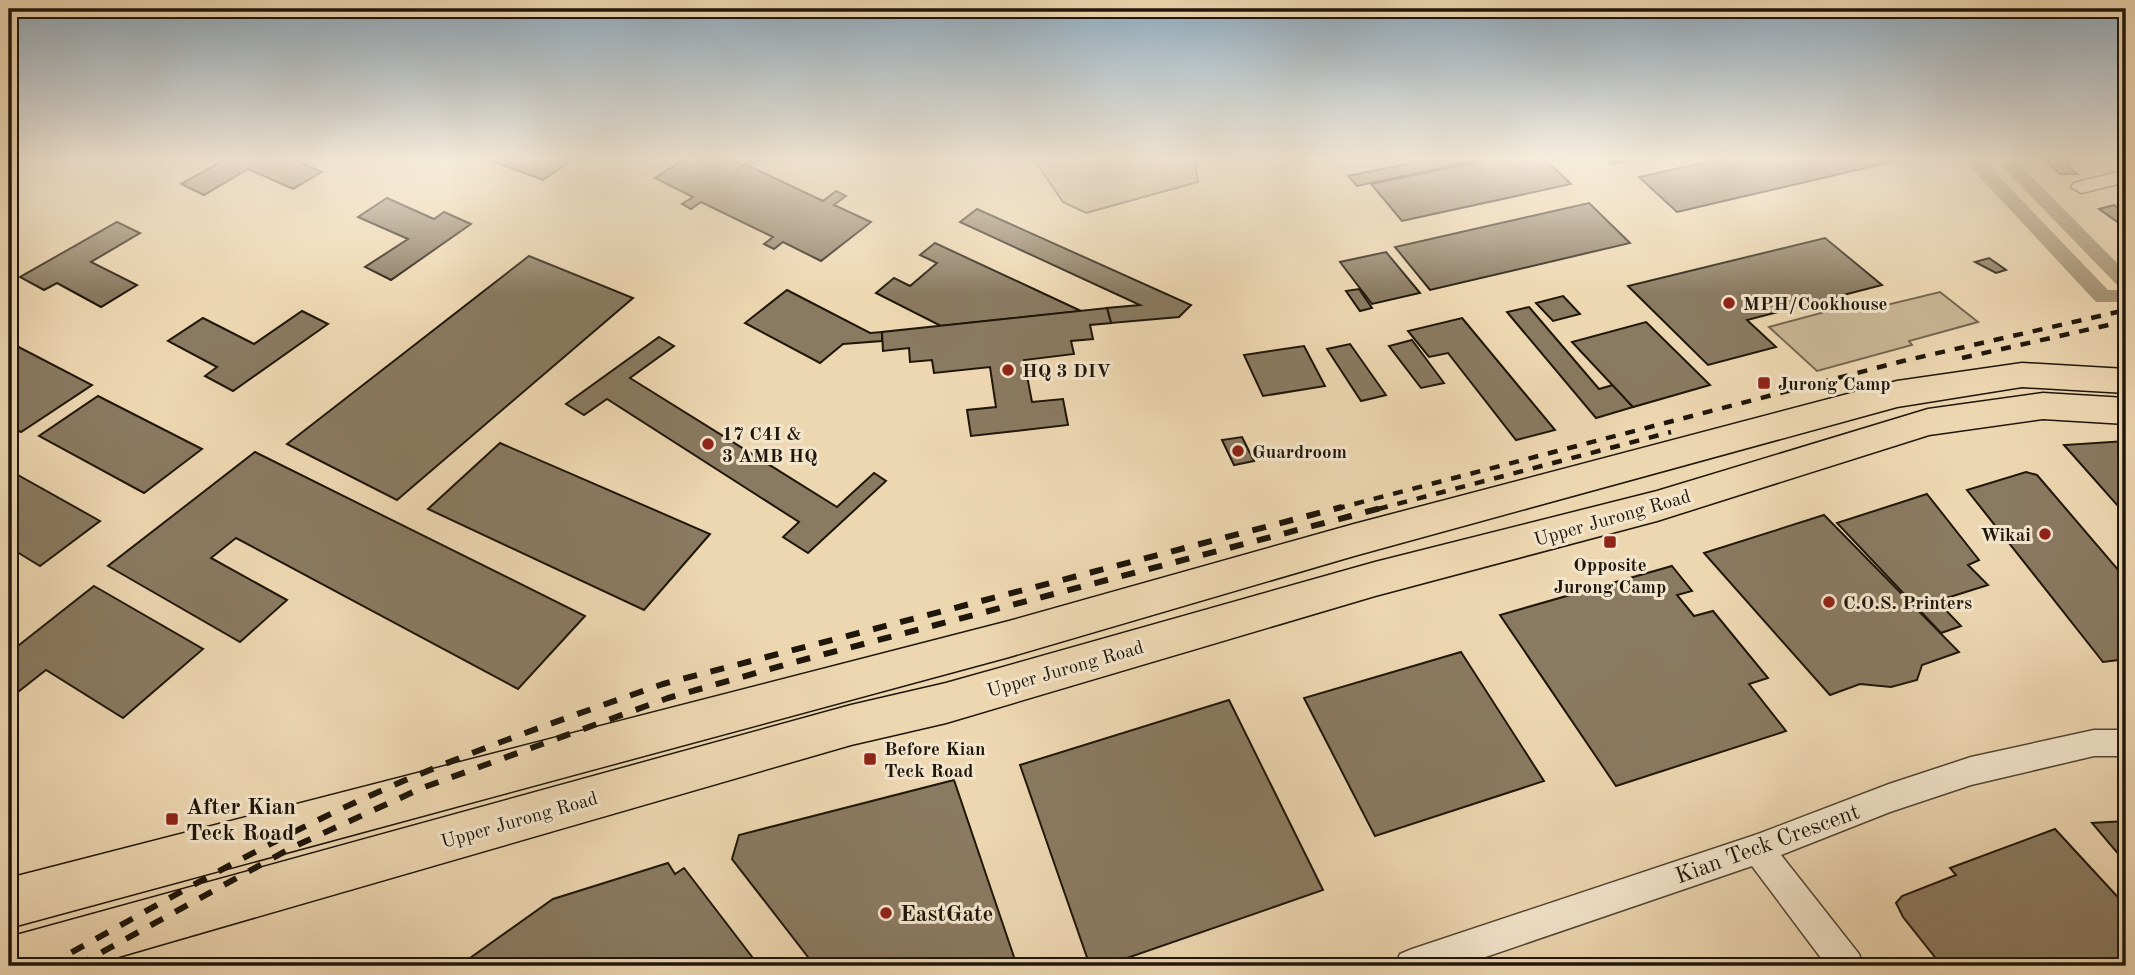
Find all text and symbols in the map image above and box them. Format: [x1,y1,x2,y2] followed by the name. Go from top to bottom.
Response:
[1721,295,1737,311] marker: MPH/Cookhouse
[1743,296,1888,315] place label: MPH/Cookhouse
[1000,362,1016,378] marker: HQ 3 DIV
[1022,363,1111,382] place label: HQ 3 DIV
[1756,375,1772,391] marker: Jurong Camp
[1778,376,1891,395] place label: Jurong Camp
[722,426,818,467] place label: 17 C4I & 3 AMB HQ
[700,436,716,452] marker: 17 C4I & 3 AMB HQ
[1230,443,1246,459] marker: Guardroom
[1252,444,1347,463] place label: Guardroom
[1532,488,1693,551] street label: Upper Jurong Road
[2037,526,2053,542] marker: Wikai
[1980,527,2031,546] place label: Wikai
[1602,534,1618,550] marker: Opposite Jurong Camp
[1554,557,1666,598] place label: Opposite Jurong Camp
[1821,594,1837,610] marker: C.O.S. Printers
[1843,595,1972,614] place label: C.O.S. Printers
[985,639,1146,702] street label: Upper Jurong Road
[884,741,986,782] place label: Before Kian Teck Road
[862,751,878,767] marker: Before Kian Teck Road
[439,790,600,853] street label: Upper Jurong Road
[186,796,296,845] place label: After Kian Teck Road
[1672,800,1863,888] street label: Kian Teck Crescent
[164,811,180,827] marker: After Kian Teck Road
[900,903,993,926] place label: EastGate
[878,905,894,921] marker: EastGate

